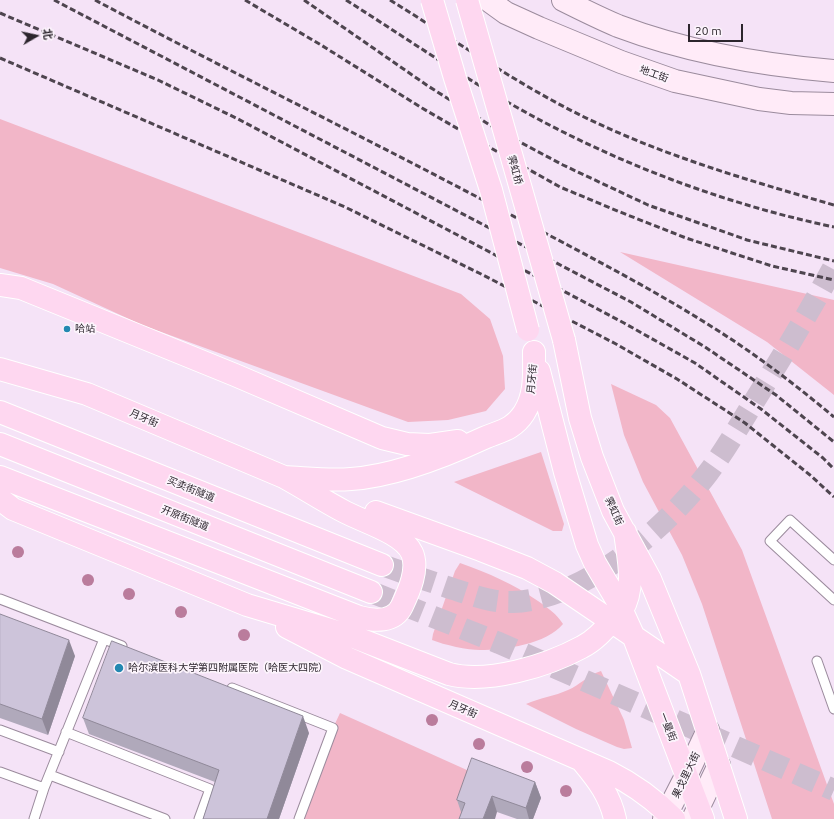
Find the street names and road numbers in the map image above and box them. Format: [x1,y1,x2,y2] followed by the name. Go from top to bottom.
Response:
[638,63,670,85] street label: 地工街
[505,154,525,186] street label: 霁虹桥
[525,364,539,394] street label: 月牙街
[128,407,160,429] street label: 月牙街
[166,474,216,504] street label: 买卖街隧道
[602,495,626,527] street label: 霁虹街
[160,503,210,533] street label: 开原街隧道
[447,698,479,720] street label: 月牙街
[657,711,679,743] street label: 一曼街
[670,750,702,800] street label: 果戈里大街

